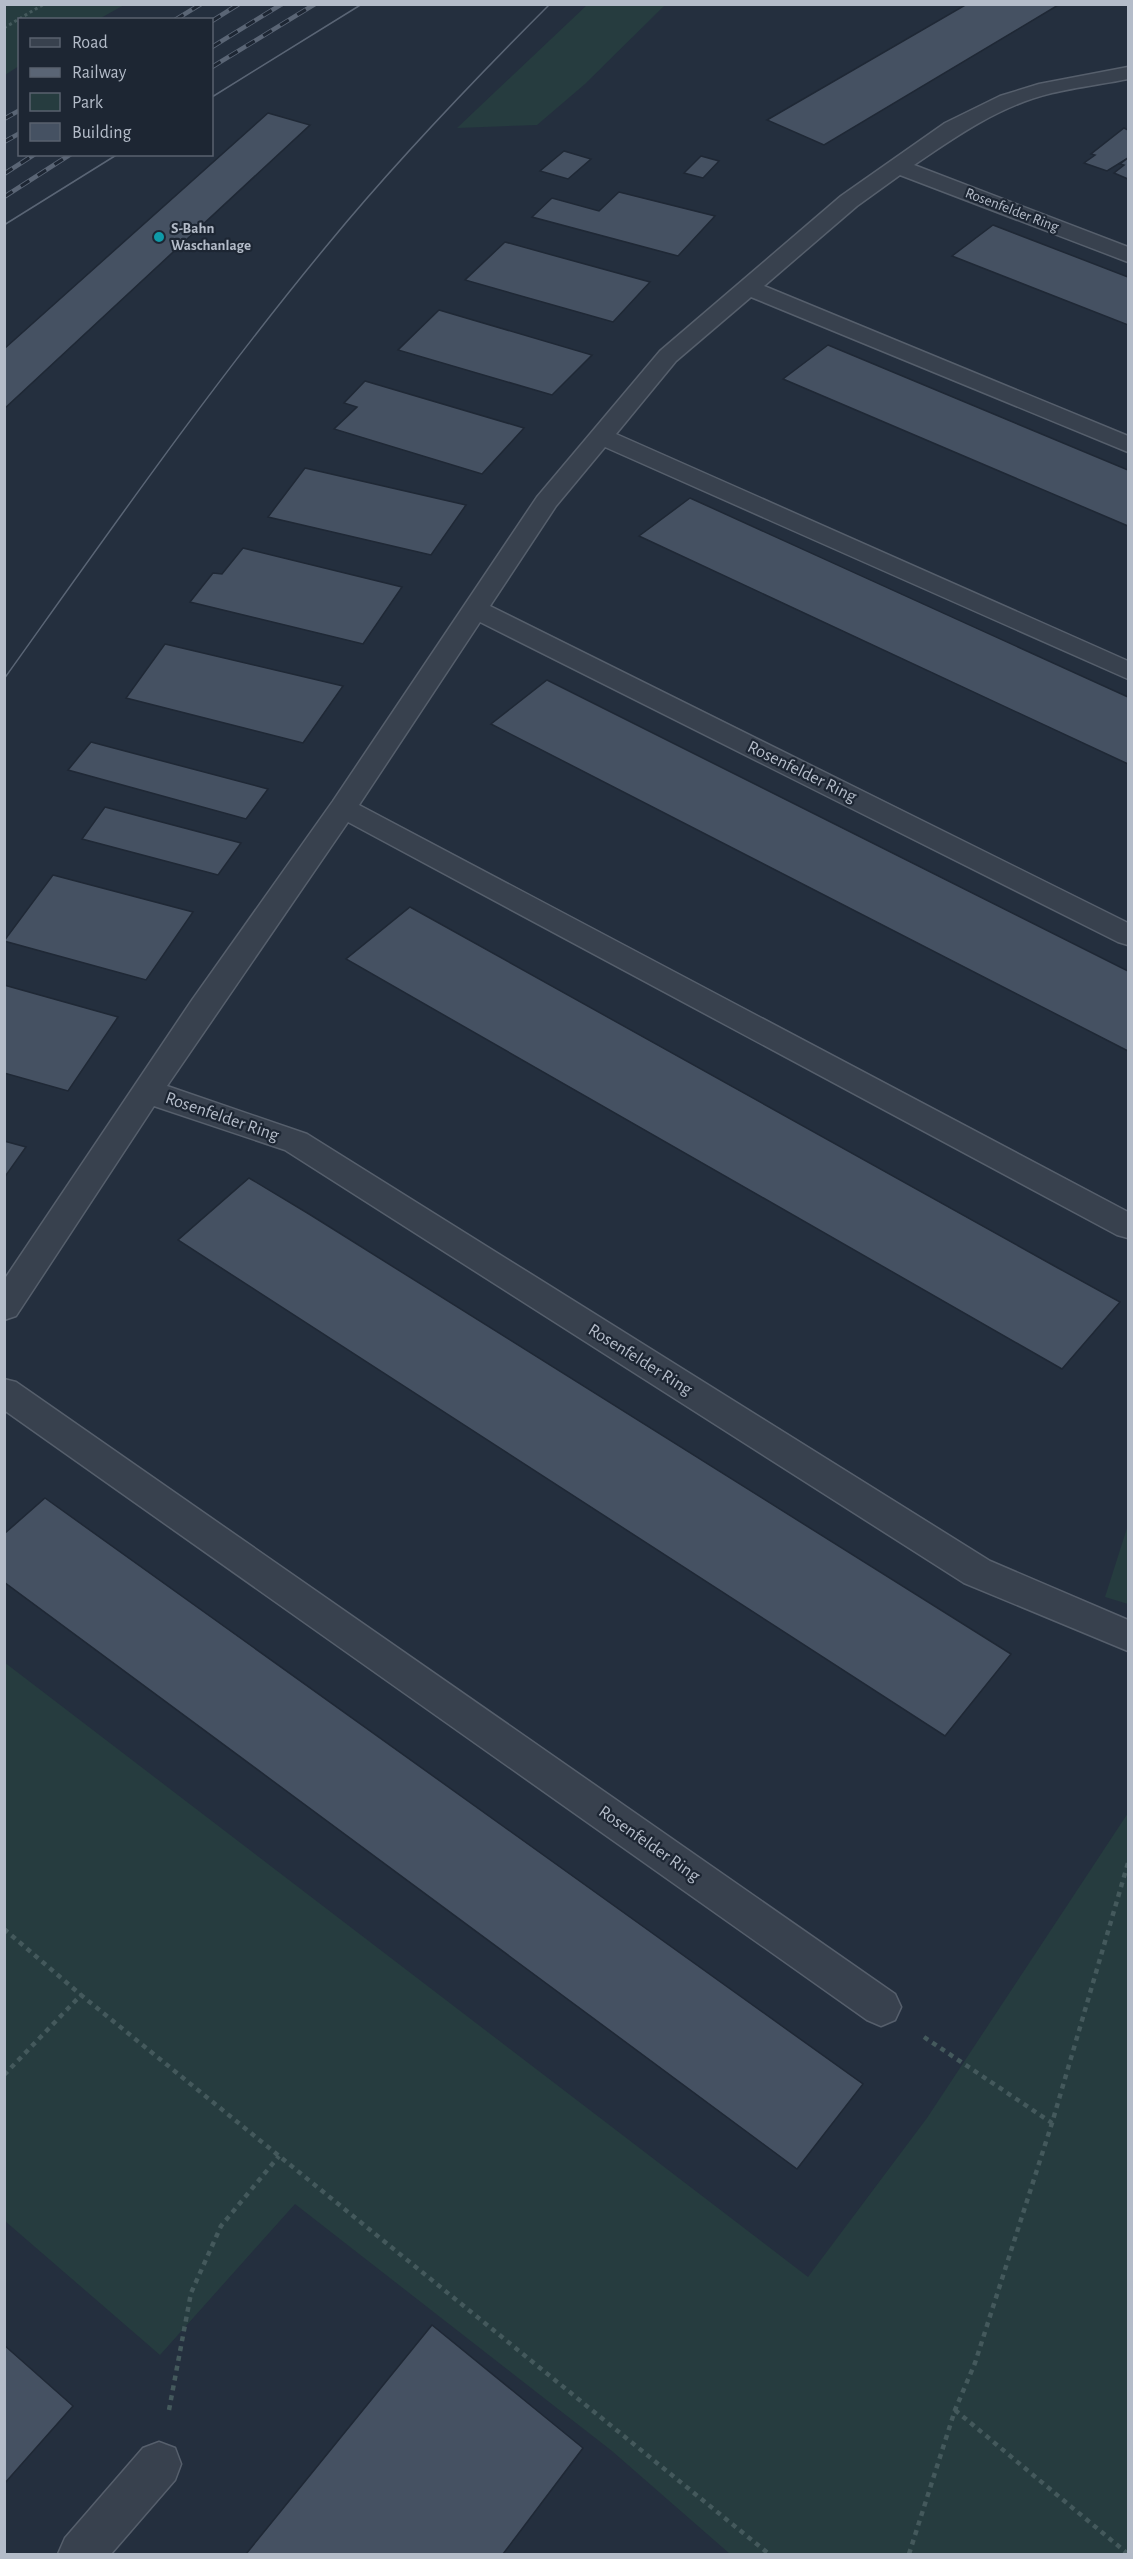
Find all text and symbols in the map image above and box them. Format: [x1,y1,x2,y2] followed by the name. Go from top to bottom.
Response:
[18,18,213,156] legend
[72,34,108,52] text: Road
[72,64,127,82] text: Railway
[72,94,104,112] text: Park
[72,124,132,142] text: Building
[963,185,1062,235] street label: Rosenfelder Ring
[171,221,251,253] place label: S-Bahn Waschanlage
[152,230,166,244] marker: S-Bahn Waschanlage
[745,738,860,806] street label: Rosenfelder Ring
[163,1089,281,1145] street label: Rosenfelder Ring
[585,1321,695,1399] street label: Rosenfelder Ring
[595,1803,703,1886] street label: Rosenfelder Ring

